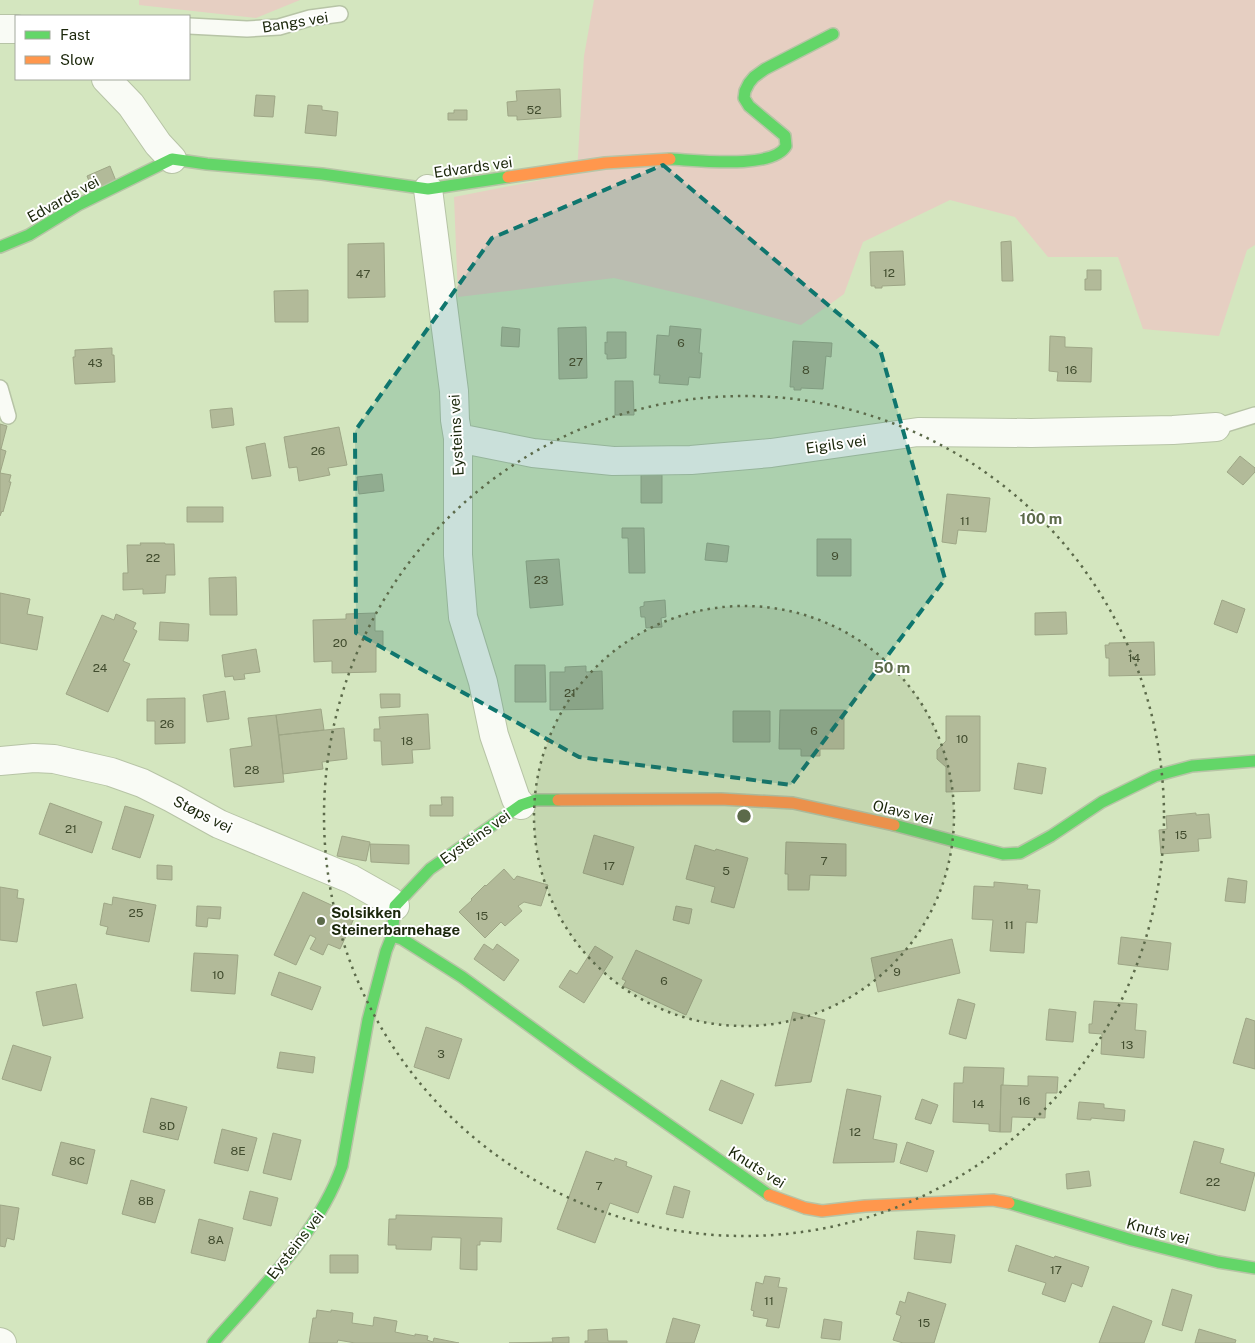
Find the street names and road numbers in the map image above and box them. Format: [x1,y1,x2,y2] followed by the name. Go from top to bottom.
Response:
[261,8,329,36] street label: Bangs vei
[433,153,513,181] street label: Edvards vei
[24,172,102,226] street label: Edvards vei
[445,394,467,476] street label: Eysteins vei
[805,431,867,457] street label: Eigils vei
[171,792,235,836] street label: Støps vei
[871,796,935,828] street label: Olavs vei
[437,807,513,867] street label: Eysteins vei
[725,1143,789,1191] street label: Knuts vei
[263,1208,327,1282] street label: Eysteins vei
[1125,1214,1191,1248] street label: Knuts vei

